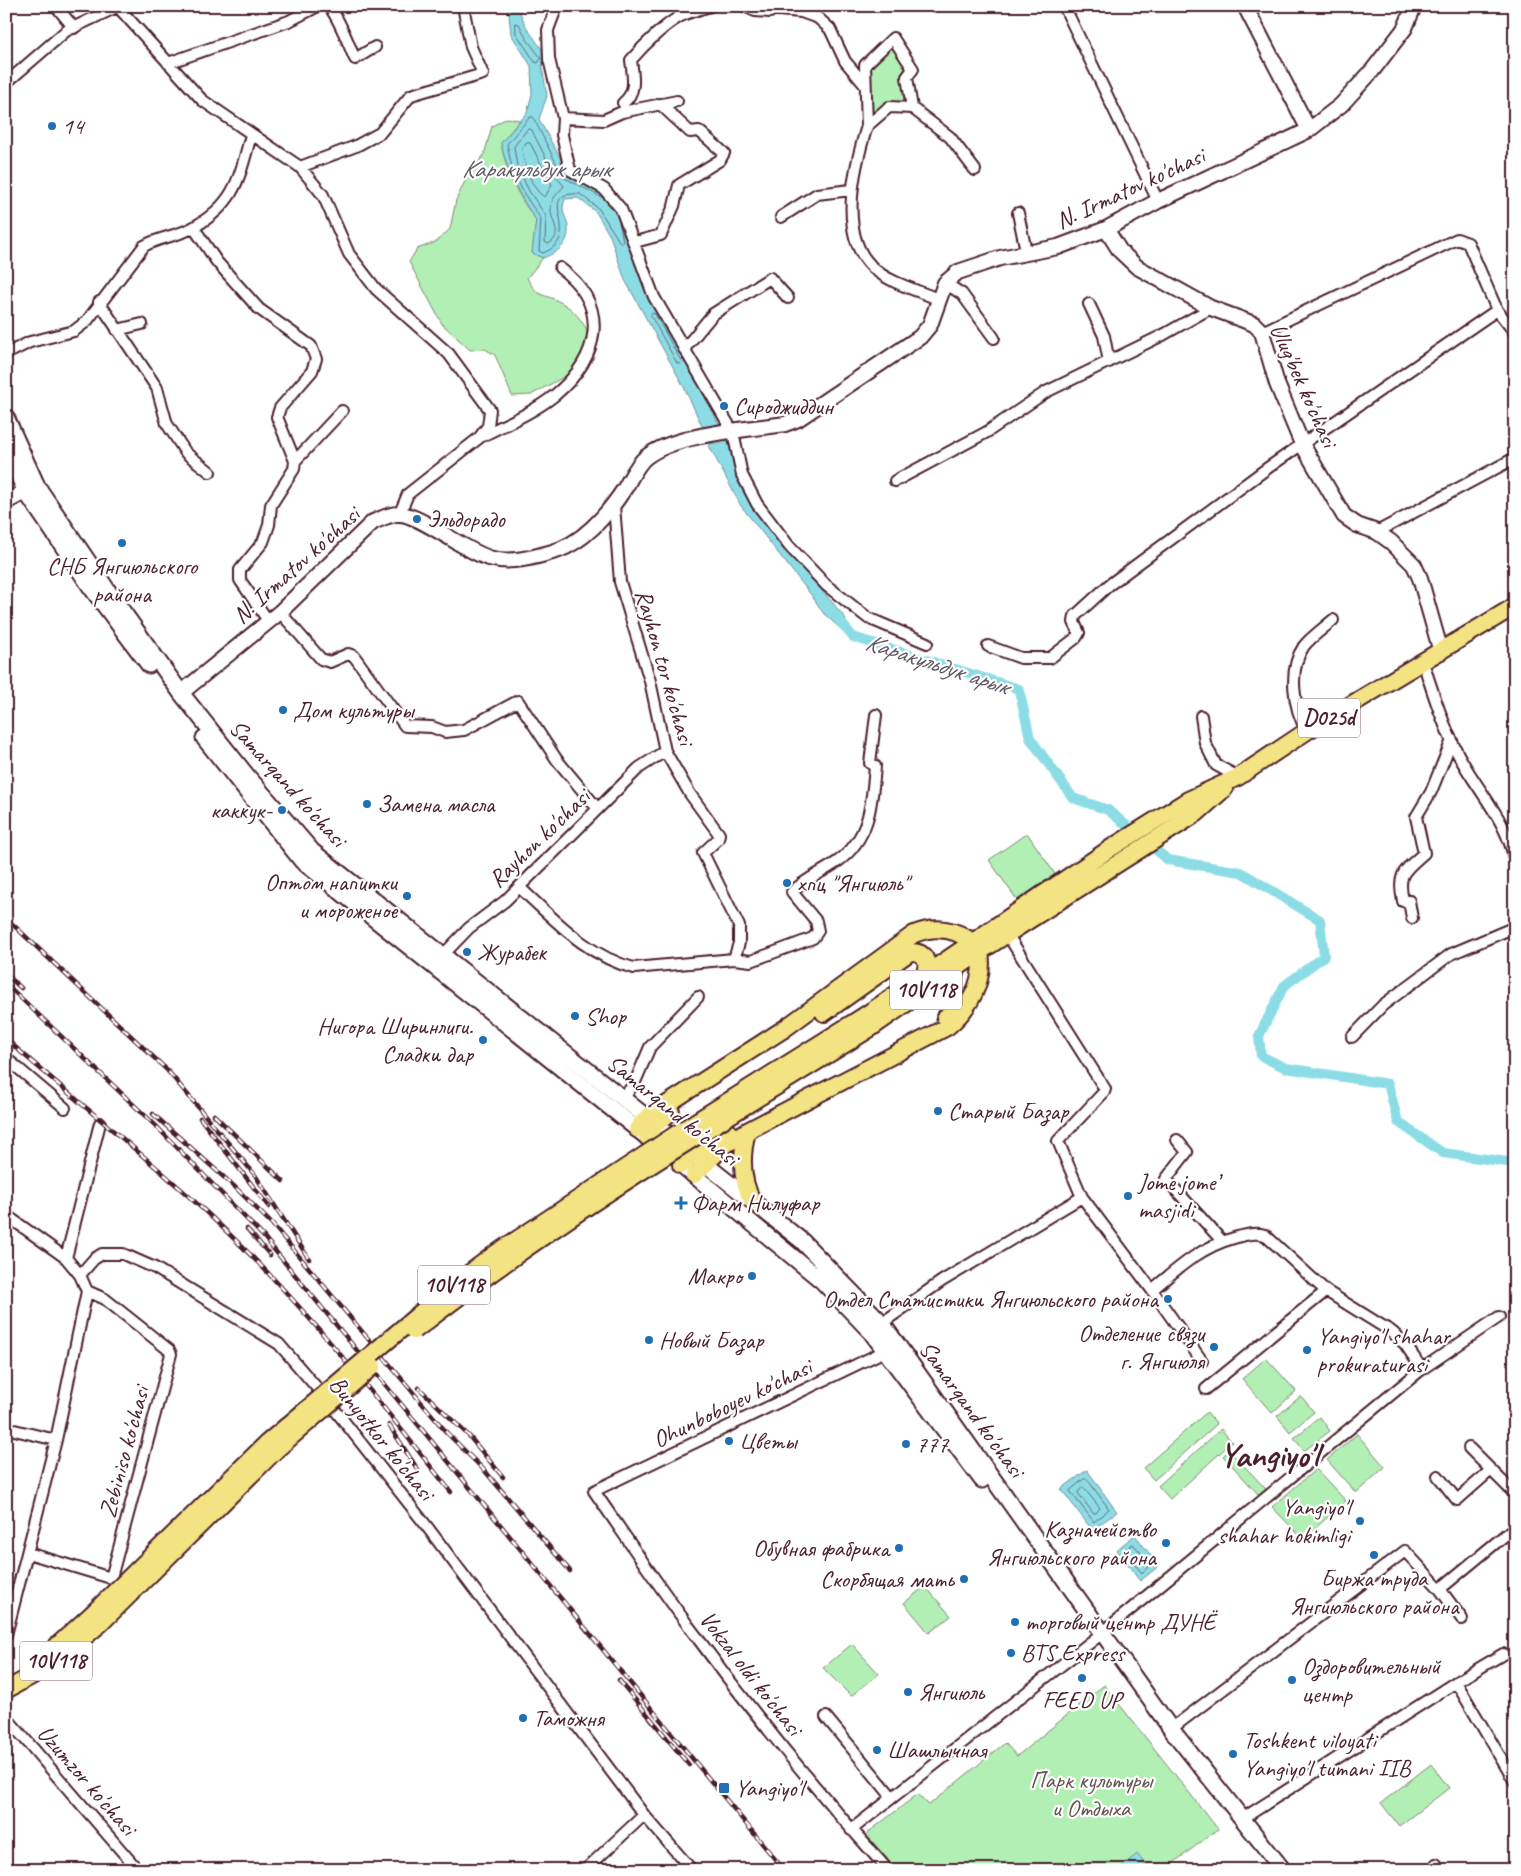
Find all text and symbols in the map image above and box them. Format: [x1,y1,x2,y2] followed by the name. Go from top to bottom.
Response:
[62,111,86,141] place label: 14
[46,120,58,132] marker: 14
[1051,139,1212,236] street label: N. Irmatov ko'chasi
[462,153,615,185] water label: Каракульдук арык
[1263,319,1346,454] street label: Ulug'bek ko'chasi
[734,391,835,421] place label: Сироджиддин
[718,400,730,412] marker: Сироджиддин
[226,498,368,630] street label: N. Irmatov ko'chasi
[427,504,506,534] place label: Эльдорадо
[411,513,423,525] marker: Эльдорадо
[116,537,128,549] marker: СНБ Янгиюльского района
[47,551,199,609] place label: СНБ Янгиюльского района
[628,586,702,751] street label: Rayhon tor ko'chasi
[862,626,1017,704] water label: Каракульдук арык
[293,695,416,725] place label: Дом культуры
[1298,698,1360,738] road number: D025d
[277,704,289,716] marker: Дом культуры
[223,713,355,855] street label: Samarqand ko'chasi
[482,781,598,894] street label: Rayhon ko'chasi
[377,789,496,819] place label: Замена масла
[210,795,273,825] place label: каккук-
[361,798,373,810] marker: Замена масла
[276,804,288,816] marker: каккук-
[265,867,399,925] place label: Оптом напитки и мороженое
[797,868,914,898] place label: хпц "Янгиюль"
[781,877,793,889] marker: хпц "Янгиюль"
[401,890,413,902] marker: Оптом напитки и мороженое
[477,937,548,967] place label: Журабек
[461,946,473,958] marker: Журабек
[890,970,962,1010] road number: 10V118
[585,1001,628,1031] place label: Shop
[569,1010,581,1022] marker: Shop
[317,1011,475,1069] place label: Нигора Ширинлиги. Сладки дар
[477,1034,489,1046] marker: Нигора Ширинлиги. Сладки дар
[601,1048,747,1174] street label: Samarqand ko'chasi
[948,1096,1070,1127] place label: Cтарый Базар
[932,1105,944,1117] marker: Cтарый Базар
[1137,1167,1223,1225] place label: Jome jome’ masjidi
[691,1188,821,1218] place label: Фарм Нилуфар
[1122,1190,1134,1202] marker: Jome jome’ masjidi
[675,1197,687,1209] marker: Фарм Нилуфар
[688,1261,745,1291] place label: Макро
[418,1266,490,1304] road number: 10V118
[746,1270,758,1282] marker: Макро
[823,1284,1159,1314] place label: Отдел Статистики Янгиюльского района
[1162,1293,1174,1305] marker: Отдел Статистики Янгиюльского района
[1078,1318,1206,1376] place label: Отделение связи г. Янгиюля
[1317,1321,1452,1379] place label: Yangiyo'l shahar prokuraturasi
[659,1325,765,1356] place label: Новый Базар
[643,1334,655,1346] marker: Новый Базар
[912,1335,1033,1485] street label: Samarqand ko'chasi
[1208,1341,1220,1353] marker: Отделение связи г. Янгиюля
[1301,1344,1313,1356] marker: Yangiyo'l shahar prokuraturasi
[648,1350,819,1454] street label: Ohunboboyev ko'chasi
[323,1370,443,1508] street label: Bunyotkor ko'chasi
[92,1381,157,1521] street label: Zebiniso ko'chasi
[739,1426,799,1456] place label: Цветы
[916,1429,950,1459] place label: 777
[1220,1433,1325,1476] district label: Yangiyo'l
[723,1435,735,1447] marker: Цветы
[900,1438,912,1450] marker: 777
[1218,1492,1354,1550] place label: Yangiyo'l shahar hokimligi
[987,1514,1158,1572] place label: Казначейство Янгиюльского района
[1354,1515,1366,1527] marker: Yangiyo'l shahar hokimligi
[753,1533,891,1563] place label: Обувная фабрика
[1160,1537,1172,1549] marker: Казначейство Янгиюльского района
[893,1542,905,1554] marker: Обувная фабрика
[1368,1549,1380,1561] marker: Биржа труда Янгиюльского района
[1289,1563,1460,1621] place label: Биржа труда Янгиюльского района
[820,1564,955,1594] place label: Скорбящая мать
[958,1573,970,1585] marker: Скорбящая мать
[693,1605,811,1743] street label: Vokzal oldi ko'chasi
[1025,1607,1218,1637] place label: торговый центр ДУНЁ
[1009,1616,1021,1628] marker: торговый центр ДУНЁ
[1021,1638,1126,1668] place label: BTS Express
[20,1642,92,1680] road number: 10V118
[1005,1647,1017,1659] marker: BTS Express
[1302,1651,1442,1709] place label: Оздоровительный центр
[1076,1672,1088,1684] marker: FEED UP
[1286,1674,1298,1686] marker: Оздоровительный центр
[918,1677,985,1707] place label: Янгиюль
[1043,1685,1125,1715] place label: FEED UP
[902,1686,914,1698] marker: Янгиюль
[533,1703,606,1733] place label: Таможня
[517,1712,529,1724] marker: Таможня
[31,1719,145,1843] street label: Uzumzor ko'chasi
[1243,1725,1412,1783] place label: Toshkent viloyati Yangiyo'l tumani IIB
[887,1735,988,1765] place label: Шашлычная
[871,1744,883,1756] marker: Шашлычная
[1227,1748,1239,1760] marker: Toshkent viloyati Yangiyo'l tumani IIB
[1030,1765,1154,1823] park label: Парк культуры и Отдыха
[735,1773,807,1803] place label: Yangiyo'l
[717,1781,731,1795] marker: Yangiyo'l

